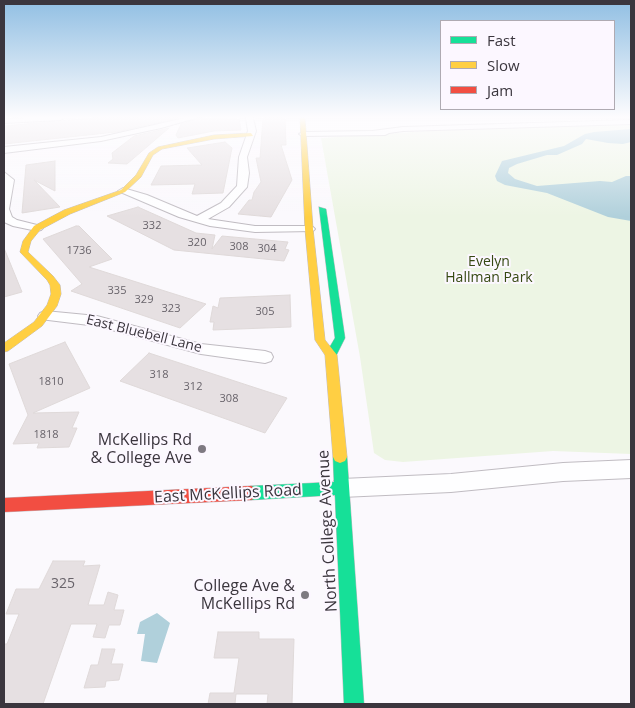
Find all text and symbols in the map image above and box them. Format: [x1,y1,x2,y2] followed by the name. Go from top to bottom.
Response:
[440,20,615,110] legend
[487,30,516,50] text: Fast
[487,55,520,75] text: Slow
[487,80,513,100] text: Jam
[143,219,161,233] house number: 332
[188,236,206,250] house number: 320
[230,240,248,254] house number: 308
[258,242,276,256] house number: 304
[66,244,92,258] house number: 1736
[445,254,533,286] park label: Evelyn Hallman Park
[108,284,126,298] house number: 335
[135,293,153,307] house number: 329
[162,302,180,316] house number: 323
[256,305,274,319] house number: 305
[84,312,204,356] street label: East Bluebell Lane
[150,368,168,382] house number: 318
[38,375,64,389] house number: 1810
[184,380,202,394] house number: 312
[220,392,238,406] house number: 308
[33,428,59,442] house number: 1818
[90,430,192,468] place label: McKellips Rd & College Ave
[196,443,208,455] marker: McKellips Rd & College Ave
[314,450,342,612] street label: North College Avenue
[154,481,302,507] street label: East McKellips Road
[51,576,75,592] house number: 325
[194,576,295,614] place label: College Ave & McKellips Rd
[299,589,311,601] marker: College Ave & McKellips Rd

